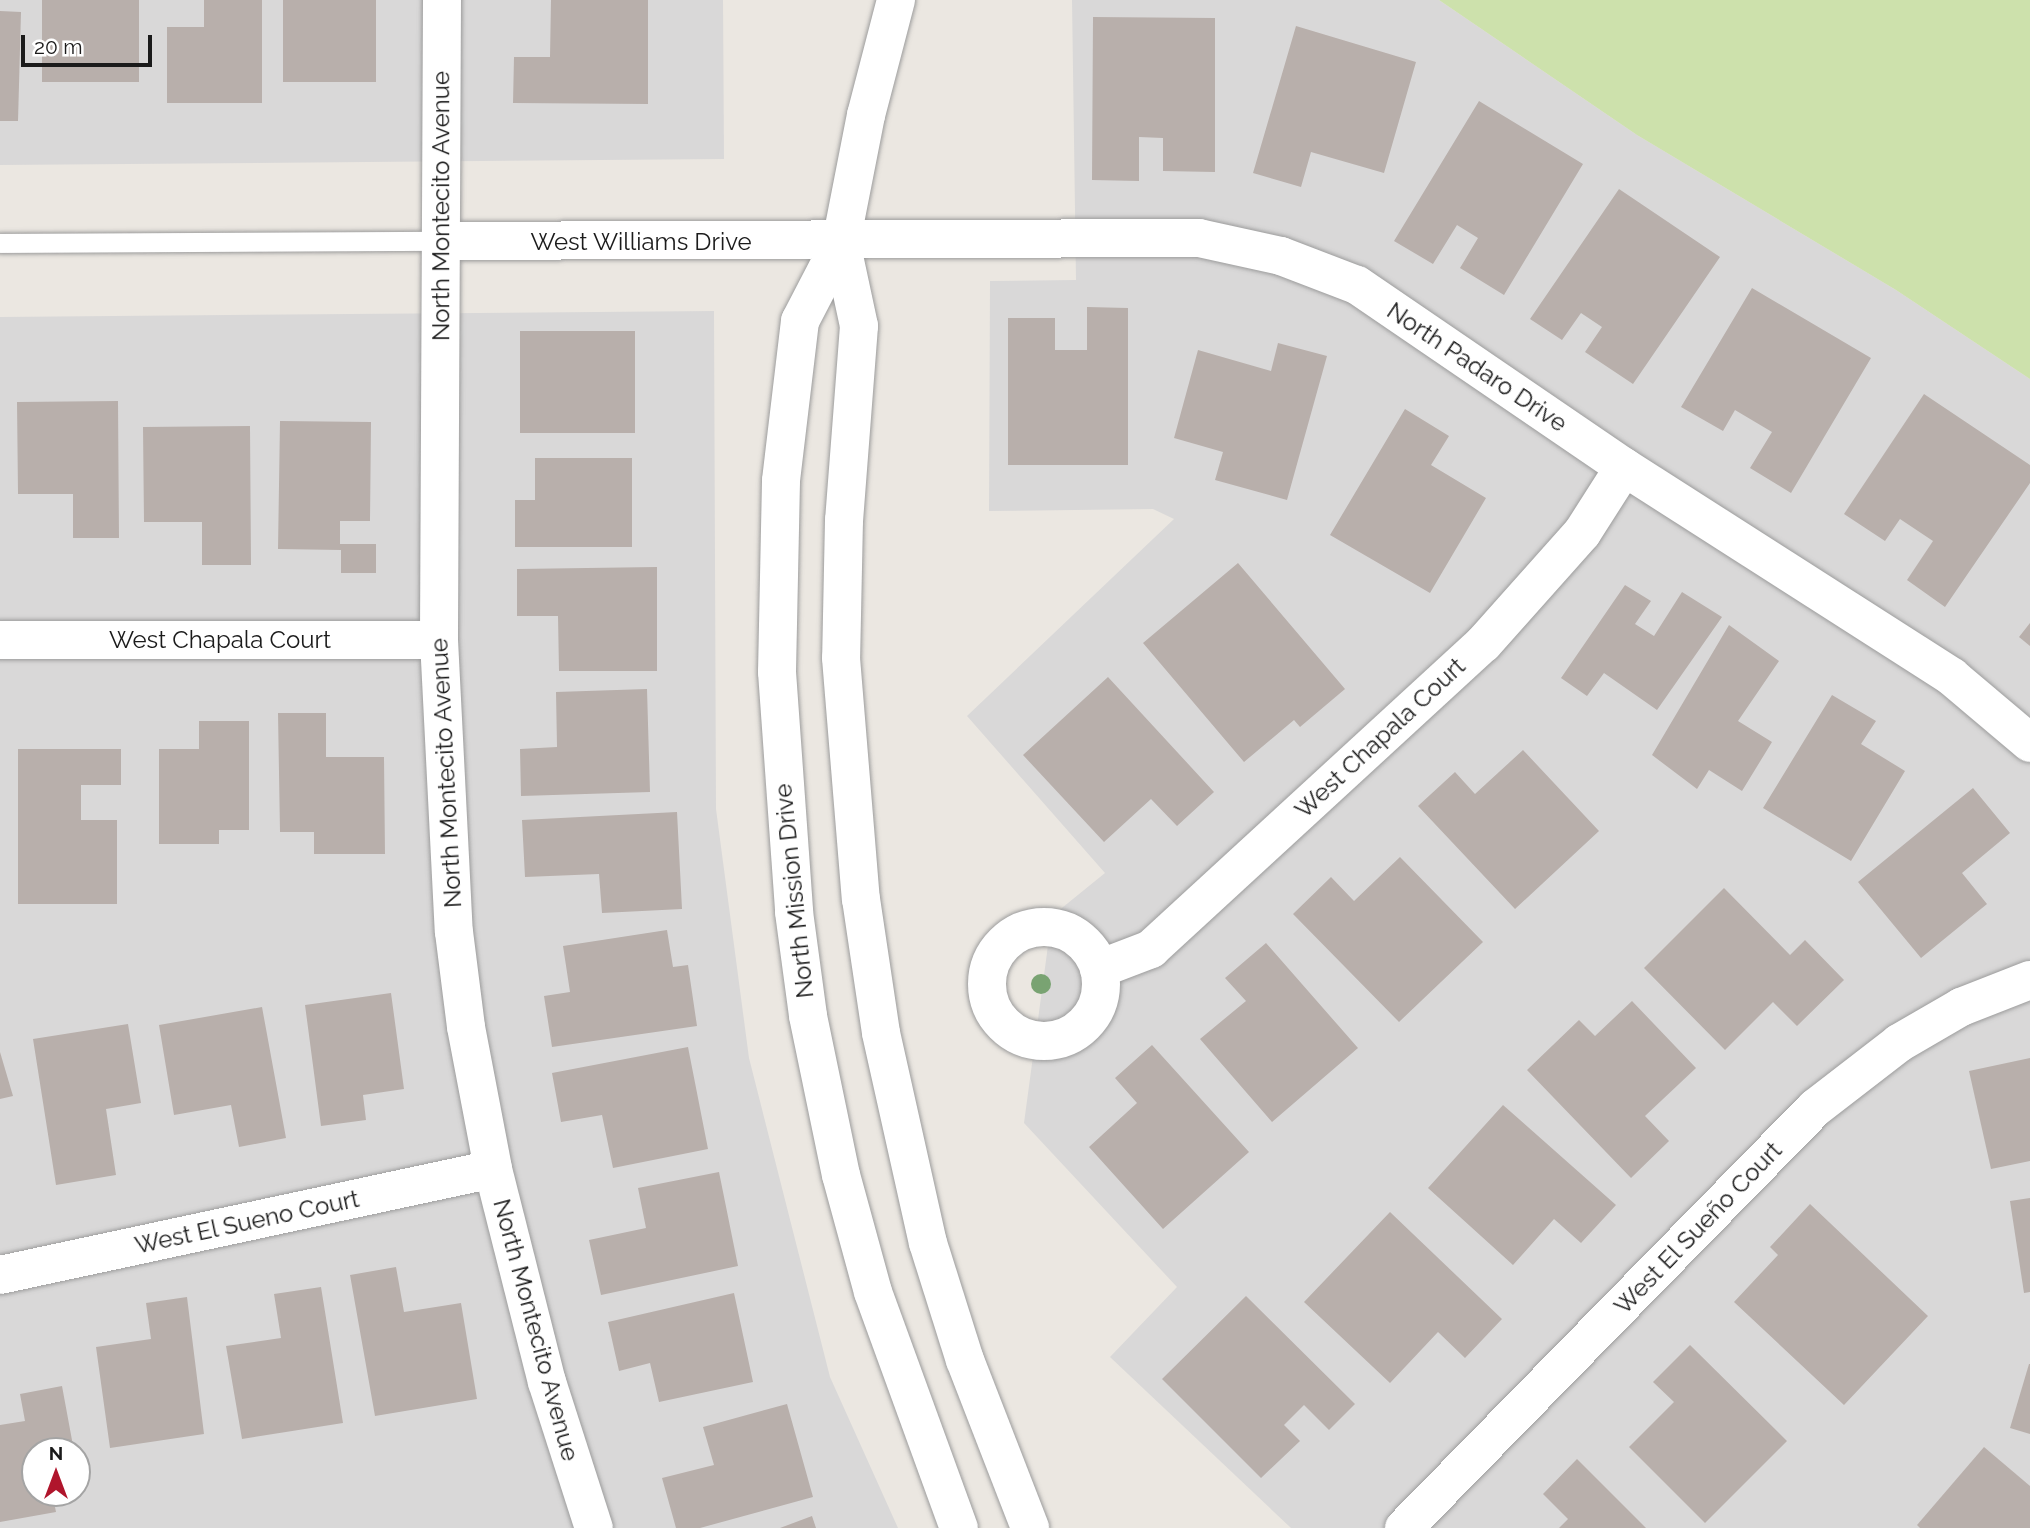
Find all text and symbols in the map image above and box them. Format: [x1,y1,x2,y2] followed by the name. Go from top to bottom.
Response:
[24,21,156,65] scale bar
[34,34,82,59] text: 20 m
[427,71,455,341] street label: North Montecito Avenue
[530,228,752,256] street label: West Williams Drive
[1382,296,1572,438] street label: North Padaro Drive
[109,626,331,654] street label: West Chapala Court
[425,637,467,909] street label: North Montecito Avenue
[1289,652,1471,824] street label: West Chapala Court
[768,782,820,1000] street label: North Mission Drive
[1608,1135,1788,1321] street label: West El Sueño Court
[132,1184,362,1260] street label: West El Sueno Court
[487,1195,585,1465] street label: North Montecito Avenue
[21,1437,91,1507] north arrow
[49,1442,63,1464] text: N

